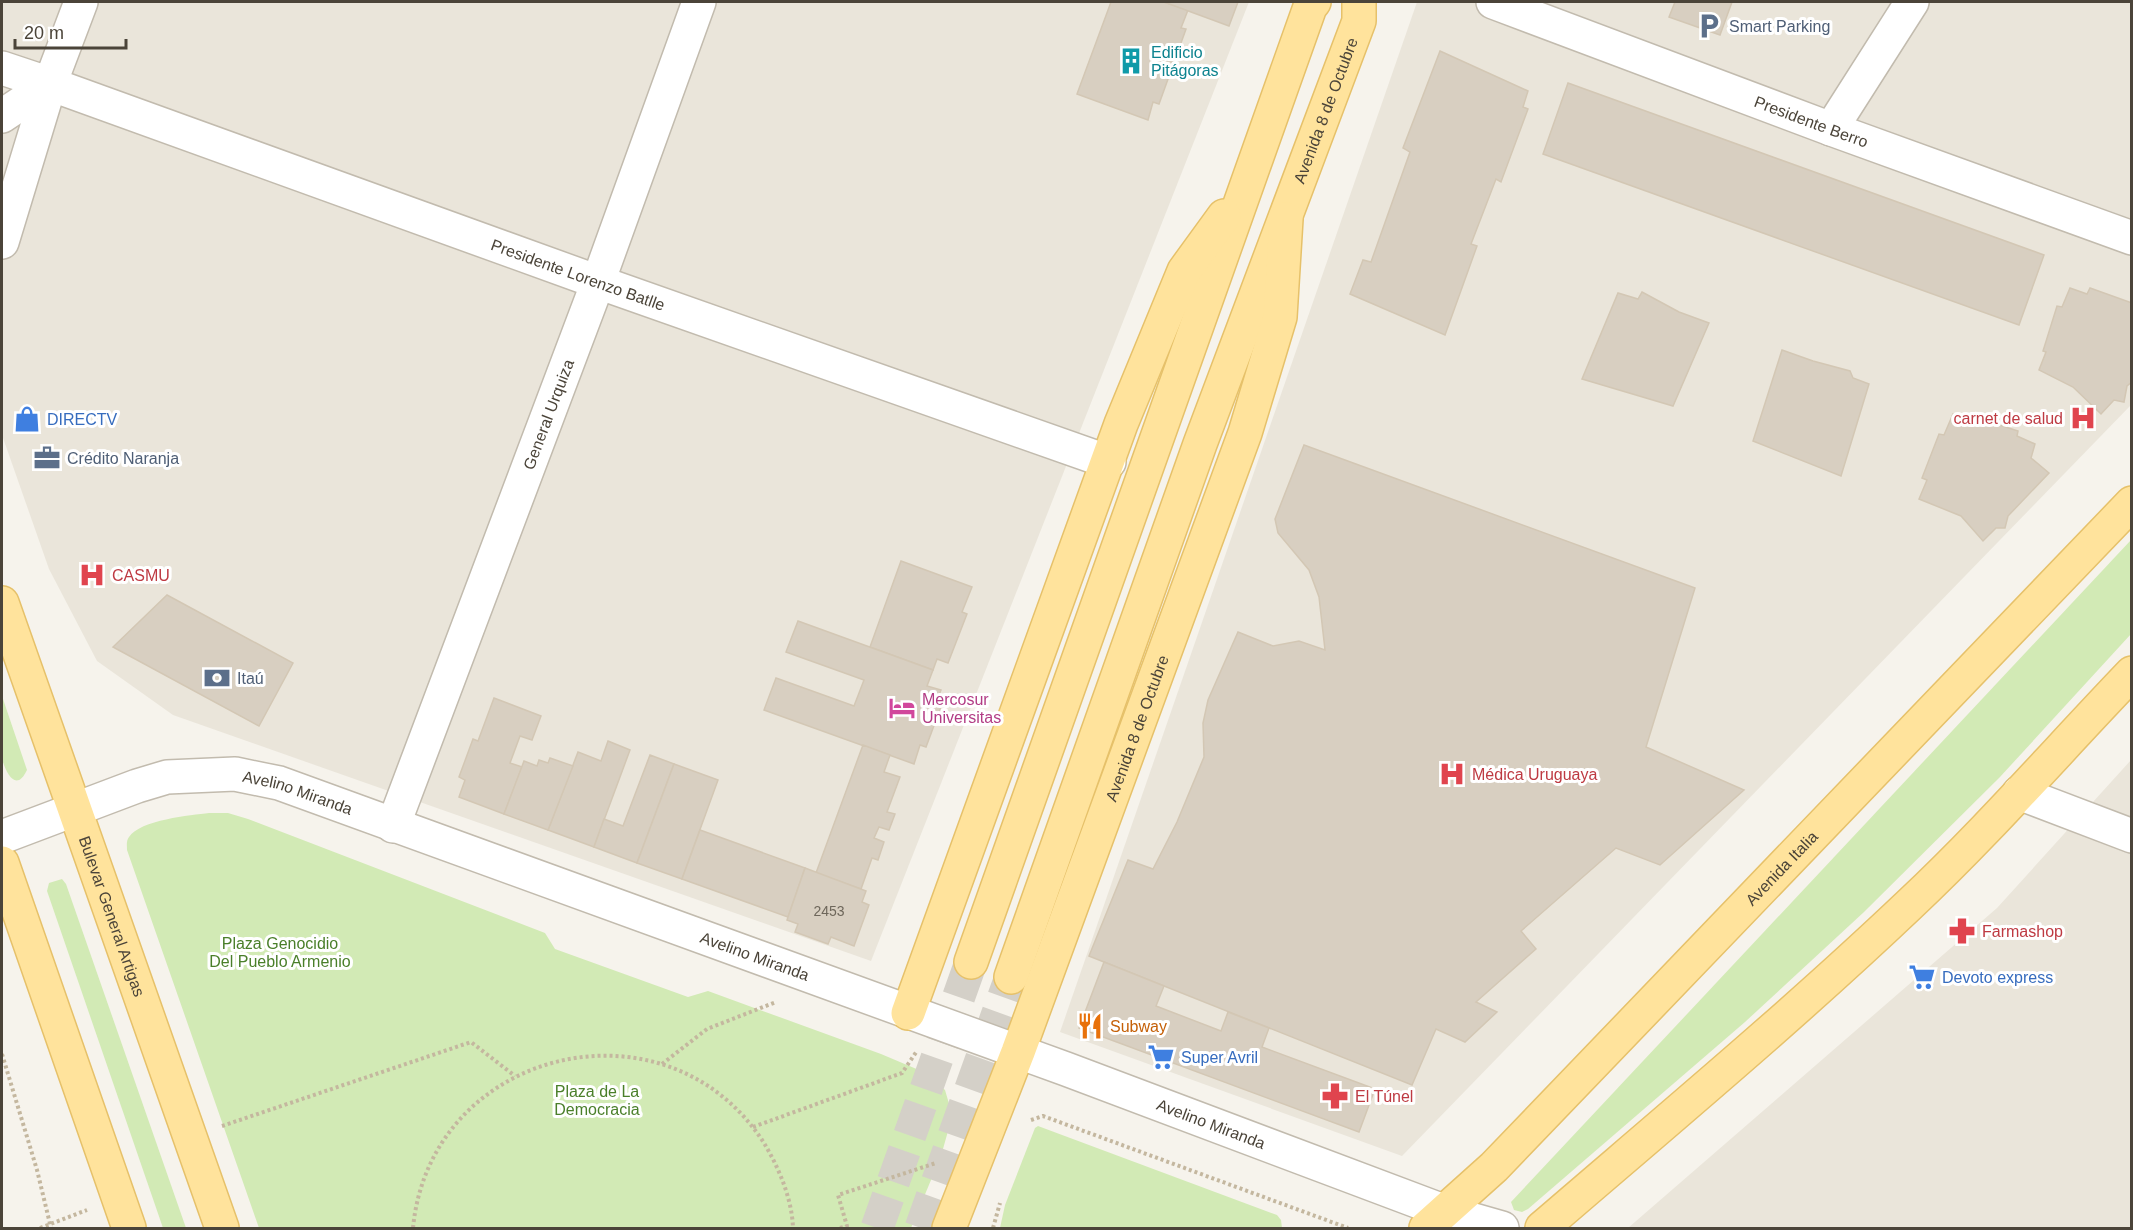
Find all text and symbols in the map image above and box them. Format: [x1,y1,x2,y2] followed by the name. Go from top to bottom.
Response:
[1694,11,1724,41] parking icon: Smart Parking
[15,12,126,50] scale bar
[1729,18,1830,35] place label: Smart Parking
[24,23,64,43] text: 20 m
[1291,35,1361,186] street label: Avenida 8 de Octubre
[1151,44,1219,79] place label: Edificio Pitágoras
[1116,46,1146,76] building icon: Edificio Pitágoras
[1752,93,1870,151] street label: Presidente Berro
[489,236,667,314] street label: Presidente Lorenzo Batlle
[520,357,577,472] street label: General Urquiza
[2068,403,2098,433] hospital icon: carnet de salud
[12,404,42,434] shop icon: DIRECTV
[1954,410,2063,427] place label: carnet de salud
[47,411,118,428] place label: DIRECTV
[32,443,62,473] office icon: Crédito Naranja
[67,450,179,467] place label: Crédito Naranja
[77,560,107,590] hospital icon: CASMU
[112,567,170,584] place label: CASMU
[1103,653,1172,804] street label: Avenida 8 de Octubre
[202,663,232,693] bank icon: Itaú
[237,670,264,687] place label: Itaú
[922,691,1001,726] place label: Mercosur Universitas
[887,693,917,723] hotel icon: Mercosur Universitas
[1437,759,1467,789] hospital icon: Médica Uruguaya
[1472,766,1598,783] place label: Médica Uruguaya
[241,768,355,818] street label: Avelino Miranda
[1742,828,1821,909] street label: Avenida Italia
[76,834,148,999] street label: Bulevar General Artigas
[813,903,845,919] house number: 2453
[1947,916,1977,946] pharmacy icon: Farmashop
[1982,923,2063,940] place label: Farmashop
[698,929,812,984] street label: Avelino Miranda
[209,935,351,970] park label: Plaza Genocidio Del Pueblo Armenio
[1907,962,1937,992] supermarket icon: Devoto express
[1942,969,2053,986] place label: Devoto express
[1075,1011,1105,1041] restaurant icon: Subway
[1110,1018,1167,1035] place label: Subway
[1146,1042,1176,1072] supermarket icon: Super Avril
[1181,1049,1258,1066] place label: Super Avril
[1320,1081,1350,1111] pharmacy icon: El Túnel
[554,1083,640,1118] park label: Plaza de La Democracia
[1355,1088,1413,1105] place label: El Túnel
[1154,1096,1268,1152] street label: Avelino Miranda

